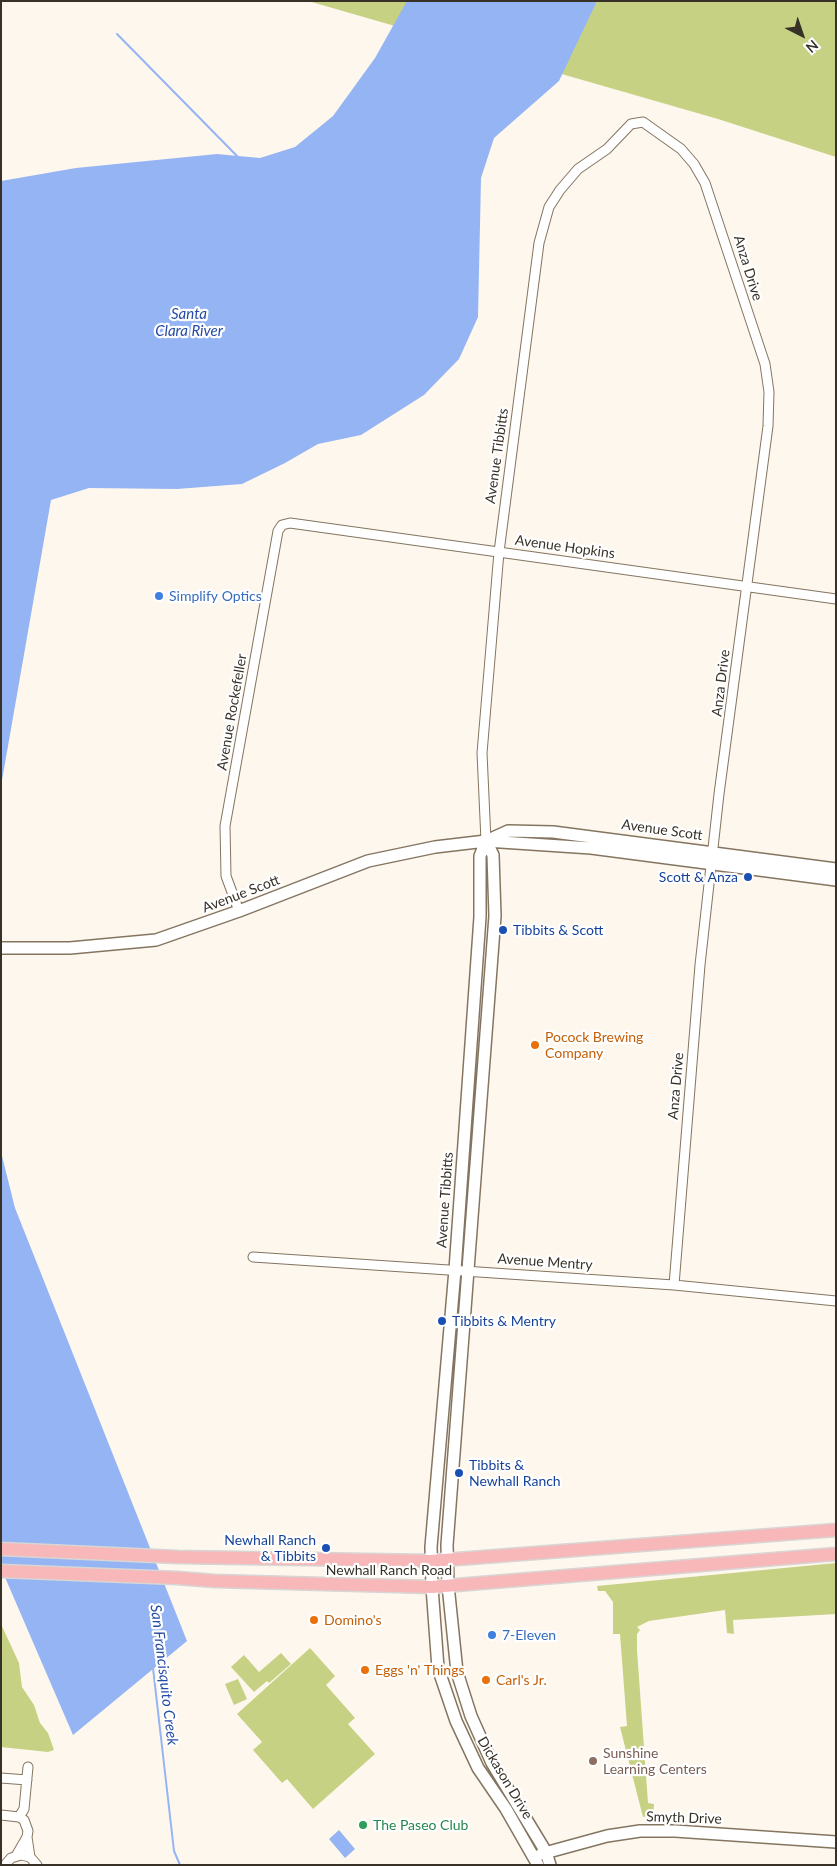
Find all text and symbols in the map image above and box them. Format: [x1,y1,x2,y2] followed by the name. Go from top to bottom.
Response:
[777,10,827,60] north arrow
[803,37,822,57] text: N
[730,233,766,303] street label: Anza Drive
[155,305,223,340] water label: Santa Clara River
[482,407,512,505] street label: Avenue Tibbitts
[514,532,616,562] street label: Avenue Hopkins
[169,588,262,604] place label: Simplify Optics
[153,590,165,602] marker: Simplify Optics
[709,648,733,718] street label: Anza Drive
[213,652,251,772] street label: Avenue Rockefeller
[621,816,703,844] street label: Avenue Scott
[659,869,738,885] place label: Scott & Anza
[742,871,754,883] marker: Scott & Anza
[200,872,282,916] street label: Avenue Scott
[513,922,603,938] place label: Tibbits & Scott
[497,924,509,936] marker: Tibbits & Scott
[545,1029,643,1062] place label: Pocock Brewing Company
[529,1039,541,1051] marker: Pocock Brewing Company
[665,1052,687,1120] street label: Anza Drive
[433,1151,457,1249] street label: Avenue Tibbitts
[497,1250,593,1274] street label: Avenue Mentry
[452,1313,556,1329] place label: Tibbits & Mentry
[436,1315,448,1327] marker: Tibbits & Mentry
[469,1457,561,1490] place label: Tibbits & Newhall Ranch
[453,1467,465,1479] marker: Tibbits & Newhall Ranch
[224,1532,316,1564] place label: Newhall Ranch & Tibbits
[320,1542,332,1554] marker: Newhall Ranch & Tibbits
[326,1562,452,1578] street label: Newhall Ranch Road
[146,1604,182,1746] water label: San Francisquito Creek
[324,1612,382,1628] place label: Domino's
[308,1614,320,1626] marker: Domino's
[502,1627,556,1643] place label: 7-Eleven
[486,1629,498,1641] marker: 7-Eleven
[375,1662,465,1678] place label: Eggs 'n' Things
[359,1664,371,1676] marker: Eggs 'n' Things
[496,1672,547,1688] place label: Carl's Jr.
[480,1674,492,1686] marker: Carl's Jr.
[474,1734,536,1822] street label: Dickason Drive
[603,1745,707,1778] place label: Sunshine Learning Centers
[587,1755,599,1767] marker: Sunshine Learning Centers
[646,1808,722,1828] street label: Smyth Drive
[373,1817,468,1833] place label: The Paseo Club
[357,1819,369,1831] marker: The Paseo Club

